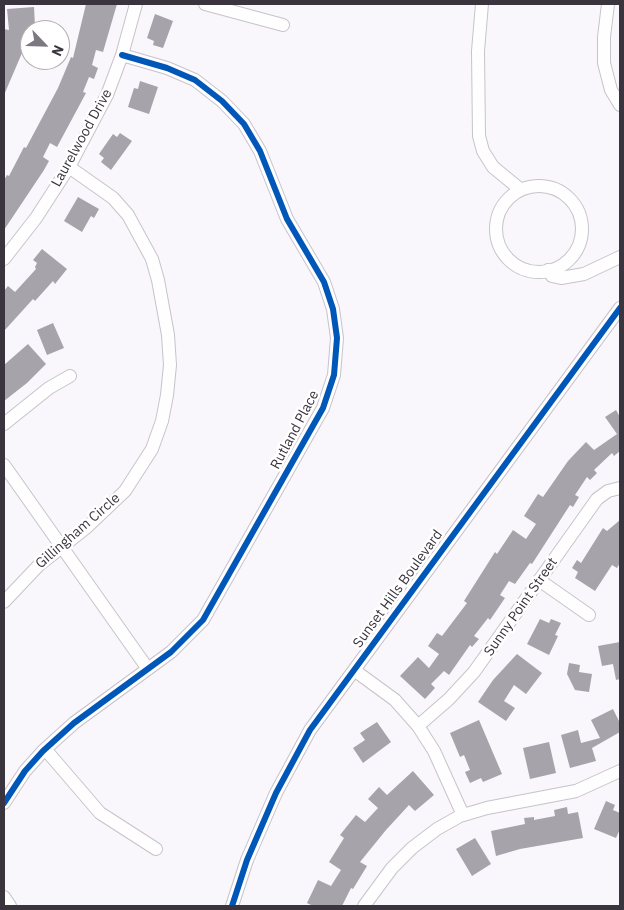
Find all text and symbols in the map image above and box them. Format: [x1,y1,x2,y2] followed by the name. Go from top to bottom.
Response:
[20,20,70,70] north arrow
[48,42,68,59] text: N
[48,86,116,190] street label: Laurelwood Drive
[267,388,323,472] street label: Rutland Place
[32,490,124,572] street label: Gillingham Circle
[350,527,446,651] street label: Sunset Hills Boulevard
[481,555,561,659] street label: Sunny Point Street

